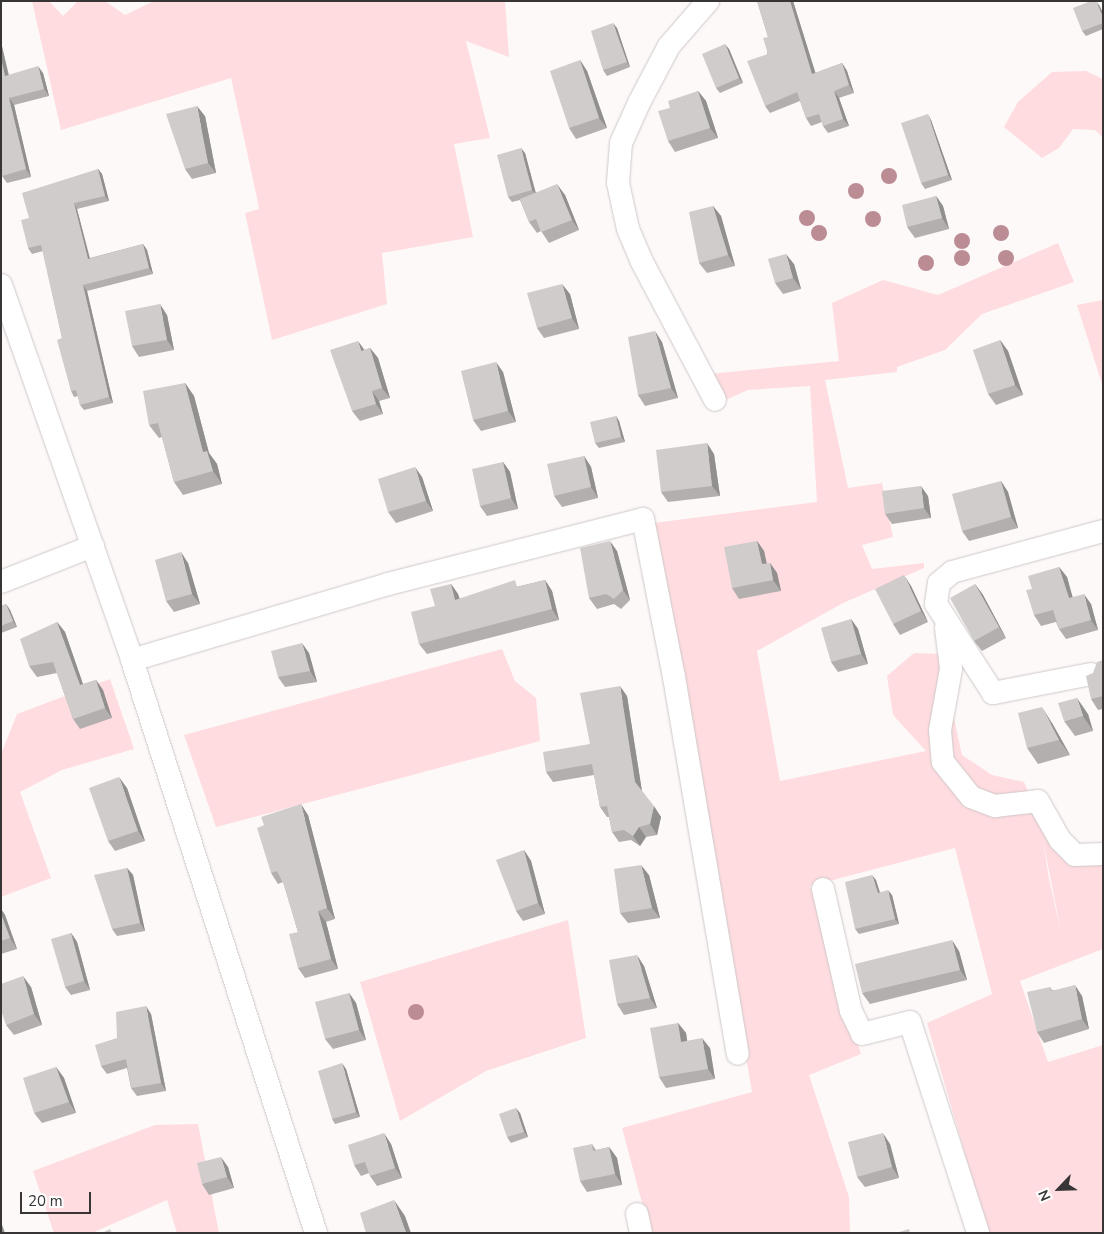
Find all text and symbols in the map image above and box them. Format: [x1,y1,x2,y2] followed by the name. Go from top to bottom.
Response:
[1034,1164,1084,1214] north arrow
[22,1182,94,1214] scale bar
[1034,1187,1056,1204] text: N
[28,1191,63,1211] text: 20 m

